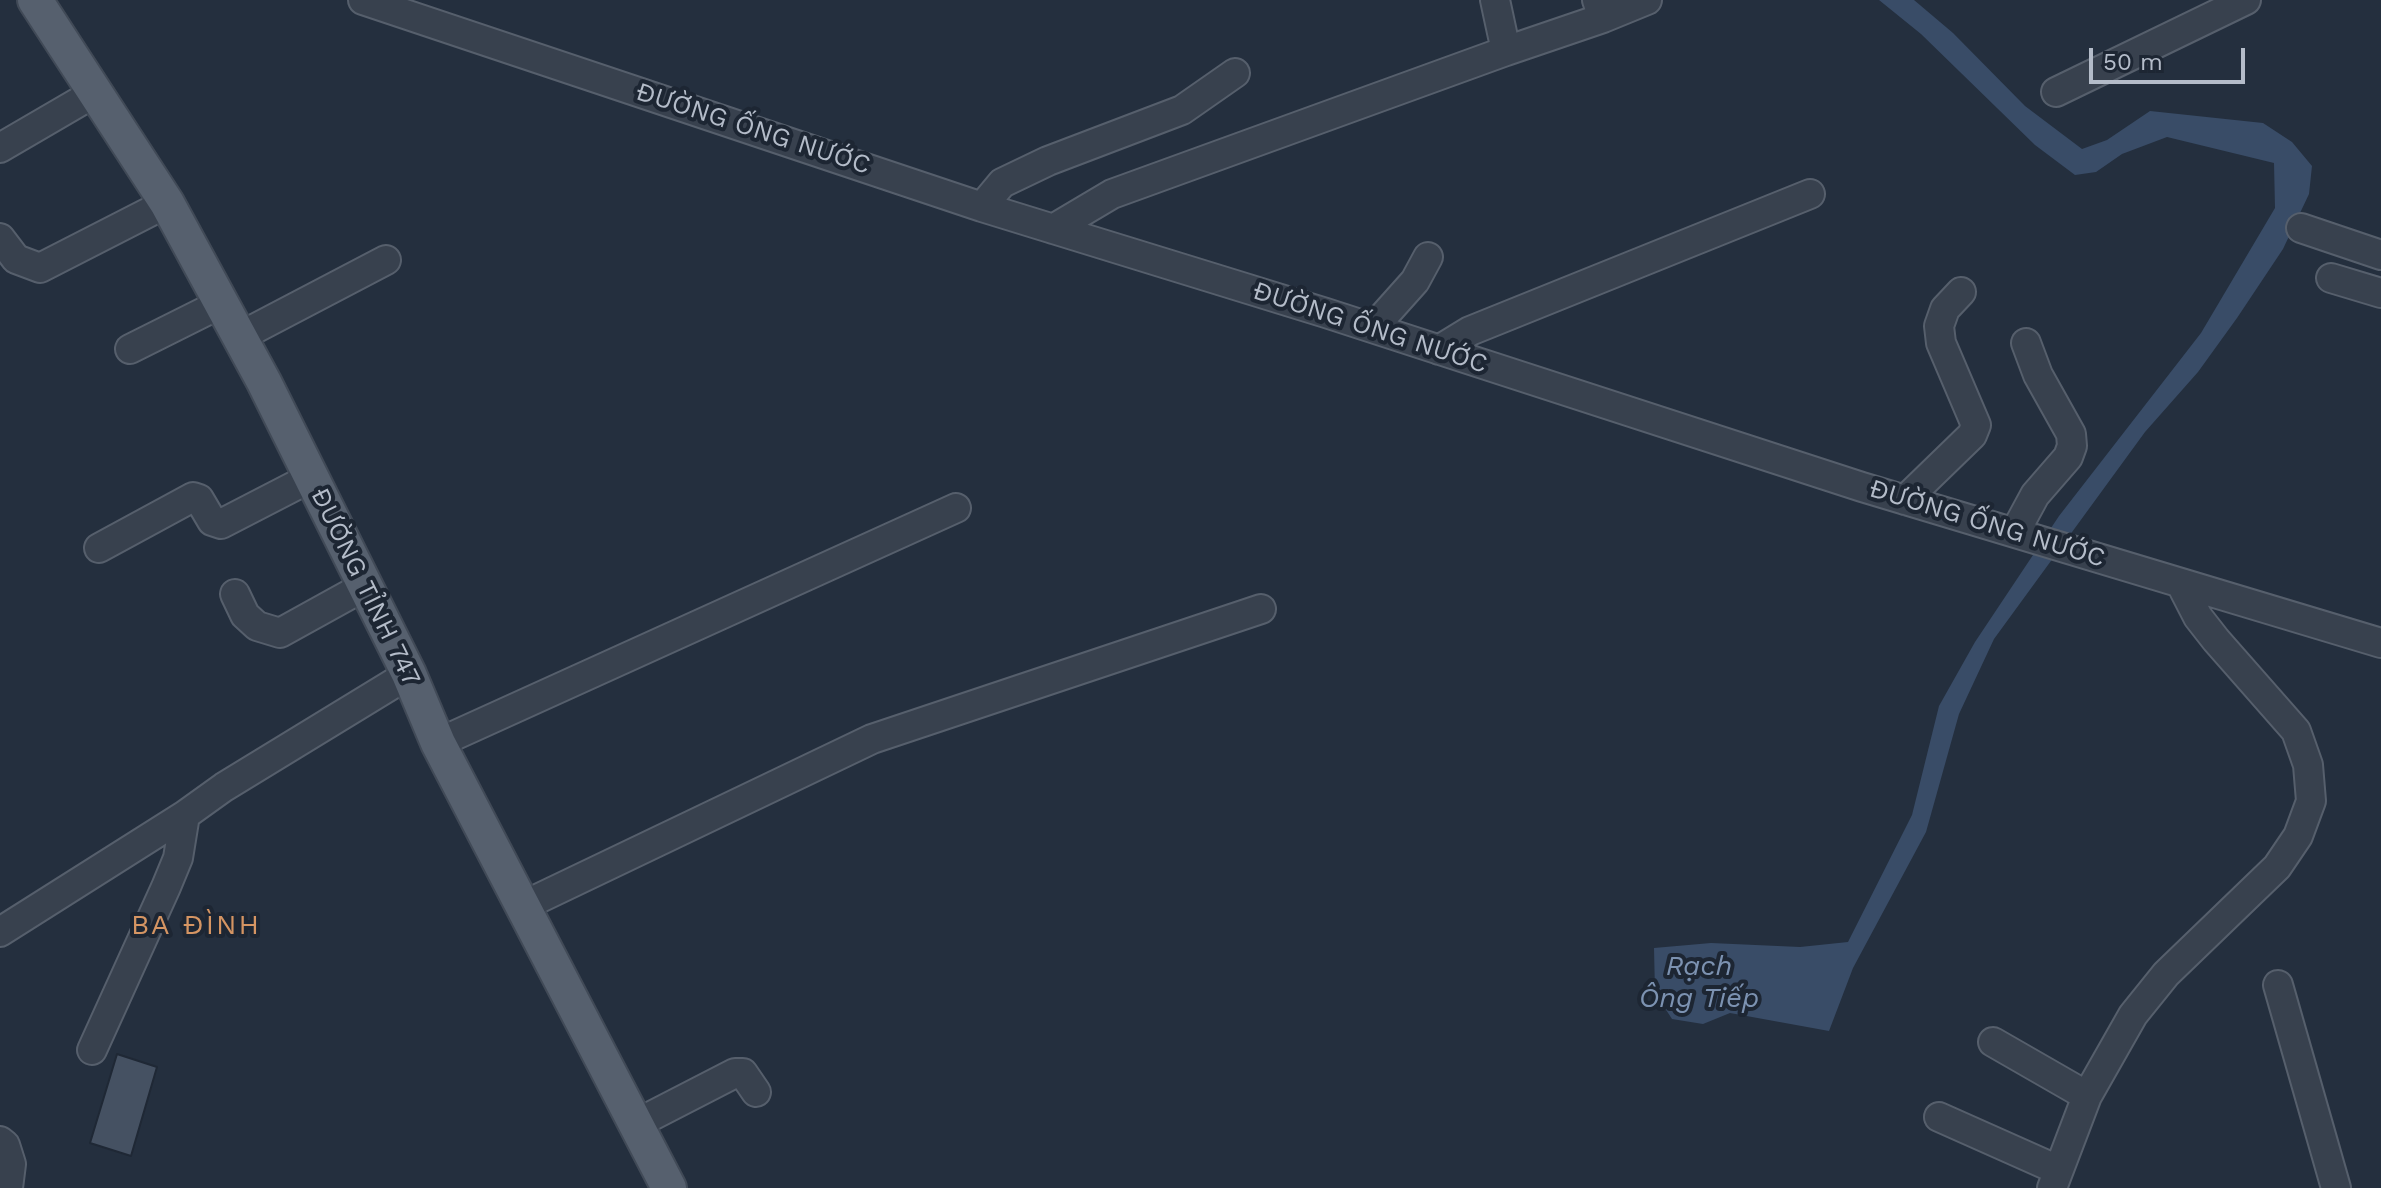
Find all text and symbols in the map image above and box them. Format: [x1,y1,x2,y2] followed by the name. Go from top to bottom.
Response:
[2093,32,2249,82] scale bar
[2103,48,2163,76] text: 50 m
[632,76,874,182] street label: ĐƯỜNG ỐNG NƯỚC
[1249,275,1491,381] street label: ĐƯỜNG ỐNG NƯỚC
[1865,473,2109,575] street label: ĐƯỜNG ỐNG NƯỚC
[304,483,426,691] street label: ĐƯỜNG TỈNH 747
[131,909,261,943] district label: BA ĐÌNH
[1639,950,1759,1016] water label: Rạch Ông Tiếp

